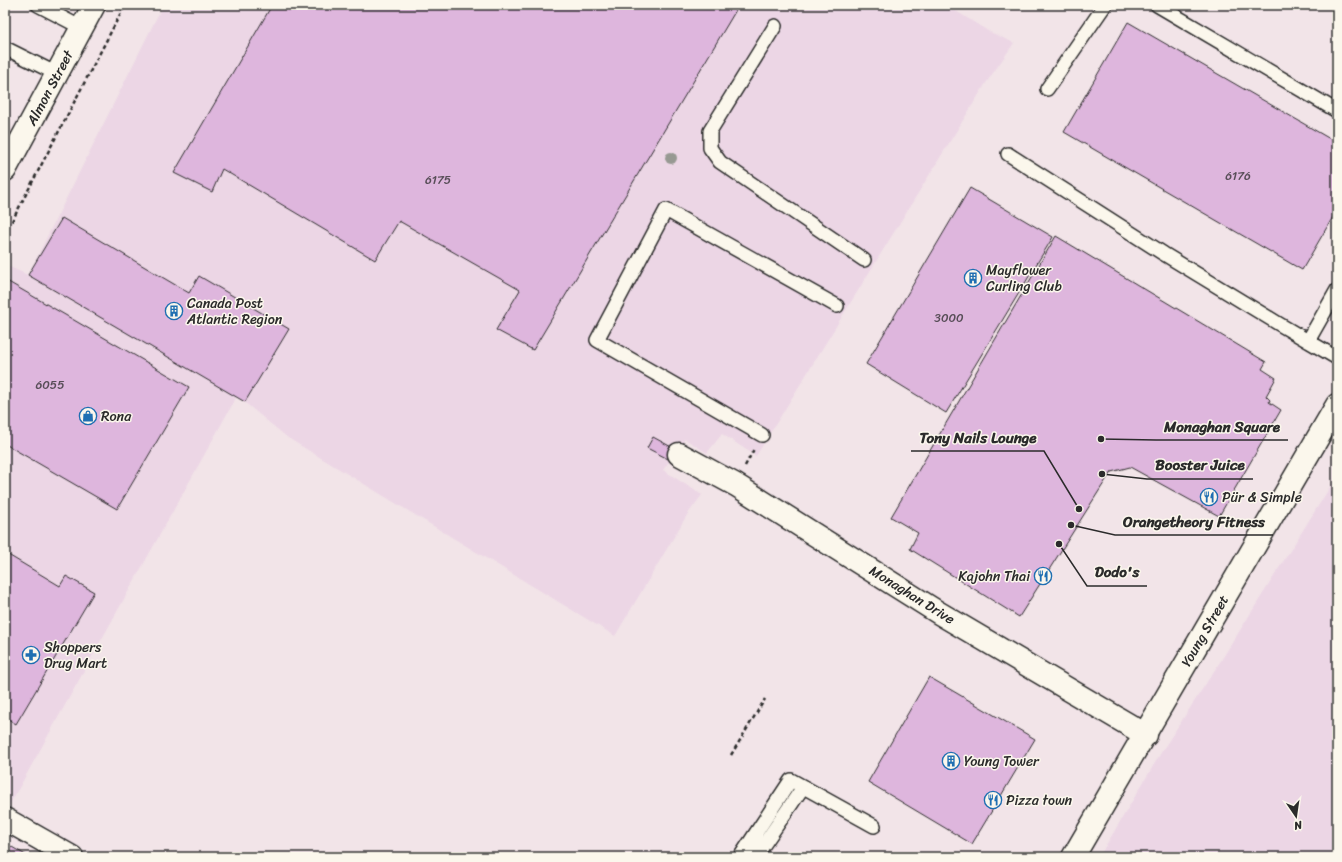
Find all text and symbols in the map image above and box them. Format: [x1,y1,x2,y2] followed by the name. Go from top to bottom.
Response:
[19,45,81,131] street label: Almon Street
[1225,165,1251,187] house number: 6176
[425,169,451,191] house number: 6175
[986,258,1062,299] place label: Mayflower Curling Club
[963,268,983,288] building icon: Mayflower Curling Club
[186,291,283,332] place label: Canada Post Atlantic Region
[164,301,184,321] building icon: Canada Post Atlantic Region
[934,307,964,329] house number: 3000
[35,374,65,396] house number: 6055
[101,404,132,429] place label: Rona
[78,406,98,426] shop icon: Rona
[1156,413,1288,440] callout: Monaghan Square
[1163,414,1281,440] text: Monaghan Square
[911,424,1044,451] callout: Tony Nails Lounge
[919,425,1037,451] text: Tony Nails Lounge
[1147,452,1253,479] callout: Booster Juice
[1155,452,1245,478] text: Booster Juice
[1222,485,1302,510] place label: Pür & Simple
[1199,487,1219,507] restaurant icon: Pür & Simple
[1115,508,1273,535] callout: Orangetheory Fitness
[1122,509,1266,535] text: Orangetheory Fitness
[864,559,960,631] street label: Monaghan Drive
[1087,559,1147,586] callout: Dodo's
[1095,559,1140,585] text: Dodo's
[958,564,1031,589] place label: Kajohn Thai
[1033,566,1053,586] restaurant icon: Kajohn Thai
[1174,590,1236,672] street label: Young Street
[44,635,107,676] place label: Shoppers Drug Mart
[21,645,41,665] pharmacy icon: Shoppers Drug Mart
[964,749,1040,774] place label: Young Tower
[941,751,961,771] building icon: Young Tower
[1006,788,1073,813] place label: Pizza town
[983,790,1003,810] restaurant icon: Pizza town
[1276,796,1316,836] north arrow
[1292,815,1305,835] text: N

